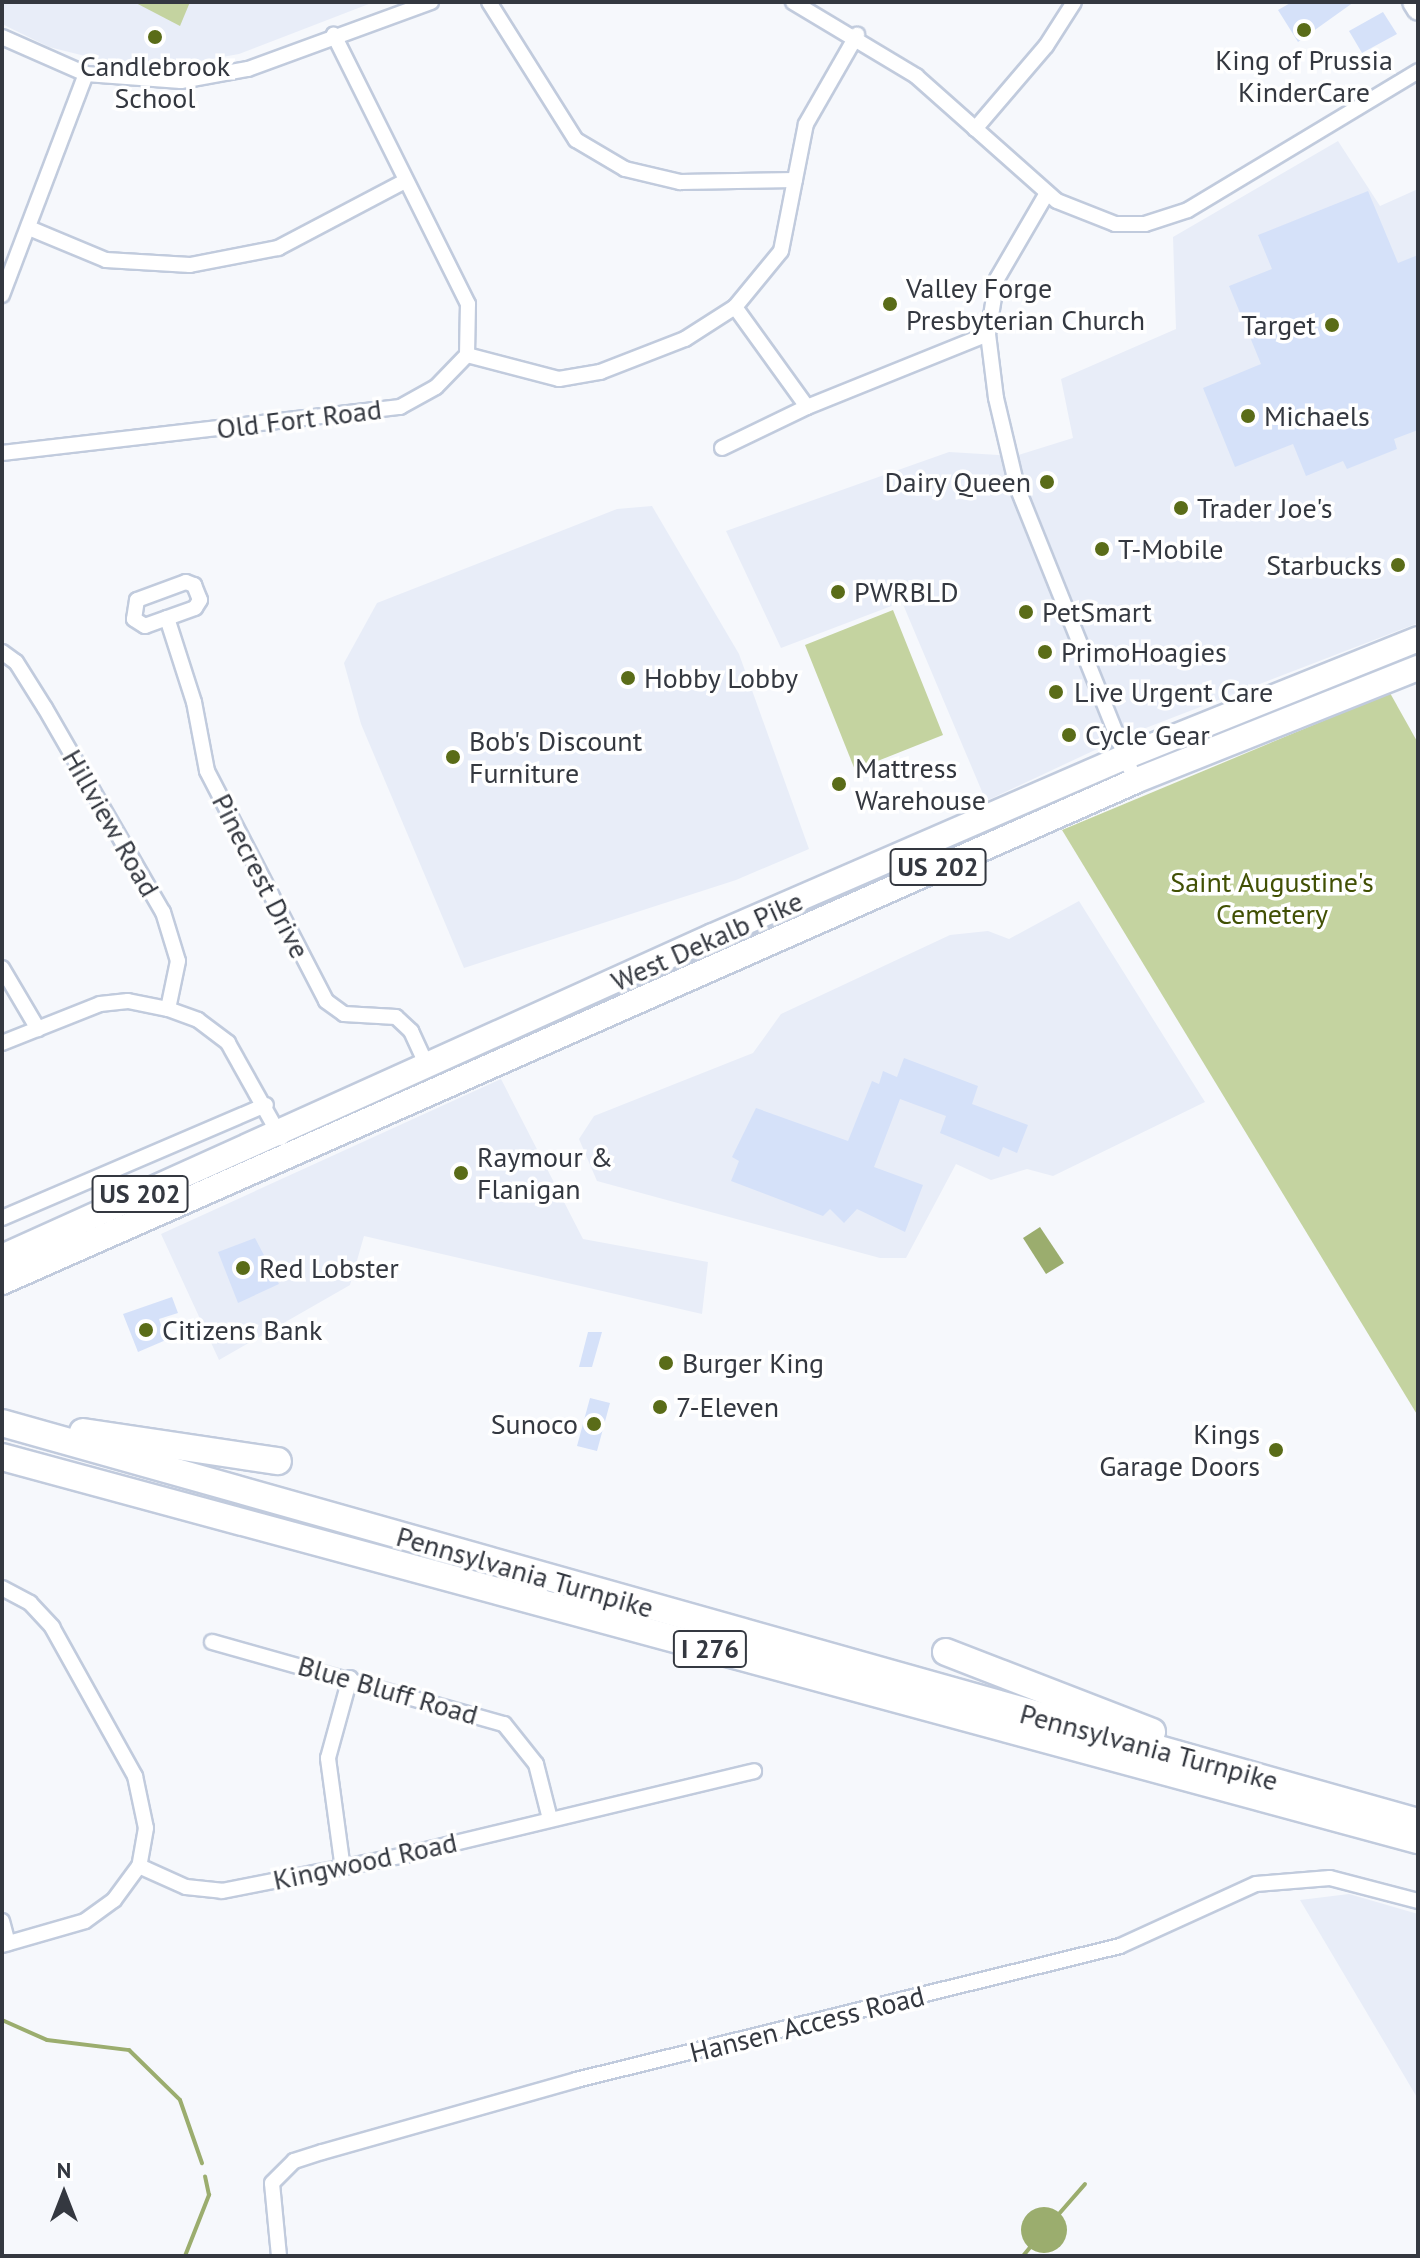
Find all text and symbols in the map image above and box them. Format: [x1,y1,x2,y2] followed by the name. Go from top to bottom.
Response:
[1295,21,1313,39] marker: King of Prussia KinderCare
[146,28,164,46] marker: Candlebrook School
[1215,43,1393,109] place label: King of Prussia KinderCare
[80,49,230,115] place label: Candlebrook School
[906,271,1145,337] place label: Valley Forge Presbyterian Church
[881,295,899,313] marker: Valley Forge Presbyterian Church
[1241,308,1316,342] place label: Target
[1323,316,1341,334] marker: Target
[215,392,383,446] street label: Old Fort Road
[1264,399,1370,433] place label: Michaels
[1239,407,1257,425] marker: Michaels
[884,465,1031,499] place label: Dairy Queen
[1038,473,1056,491] marker: Dairy Queen
[1197,491,1332,525] place label: Trader Joe's
[1172,499,1190,517] marker: Trader Joe's
[1118,532,1223,566] place label: T-Mobile
[1093,540,1111,558] marker: T-Mobile
[1266,548,1382,582] place label: Starbucks
[1389,556,1407,574] marker: Starbucks
[854,575,959,609] place label: PWRBLD
[829,583,847,601] marker: PWRBLD
[1042,595,1152,629] place label: PetSmart
[1017,603,1035,621] marker: PetSmart
[1061,635,1227,669] place label: PrimoHoagies
[1036,643,1054,661] marker: PrimoHoagies
[644,661,799,695] place label: Hobby Lobby
[619,669,637,687] marker: Hobby Lobby
[1074,675,1273,709] place label: Live Urgent Care
[1045,681,1067,703] marker: Live Urgent Care
[1085,718,1210,752] place label: Cycle Gear
[469,724,642,790] place label: Bob's Discount Furniture
[1060,726,1078,744] marker: Cycle Gear
[55,743,167,903] street label: Hillview Road
[444,748,462,766] marker: Bob's Discount Furniture
[855,751,986,817] place label: Mattress Warehouse
[830,775,848,793] marker: Mattress Warehouse
[205,788,317,964] street label: Pinecrest Drive
[888,845,988,889] road number: US 202
[1170,865,1374,931] park label: Saint Augustine's Cemetery
[606,884,808,998] street label: West Dekalb Pike
[477,1140,613,1206] place label: Raymour & Flanigan
[452,1164,470,1182] marker: Raymour & Flanigan
[90,1172,190,1216] road number: US 202
[259,1251,399,1285] place label: Red Lobster
[234,1259,252,1277] marker: Red Lobster
[162,1313,322,1347] place label: Citizens Bank
[137,1321,155,1339] marker: Citizens Bank
[682,1346,824,1380] place label: Burger King
[657,1354,675,1372] marker: Burger King
[676,1390,779,1424] place label: 7-Eleven
[651,1398,669,1416] marker: 7-Eleven
[491,1407,578,1441] place label: Sunoco
[585,1415,603,1433] marker: Sunoco
[1099,1417,1260,1483] place label: Kings Garage Doors
[1267,1441,1285,1459] marker: Kings Garage Doors
[392,1519,658,1625] street label: Pennsylvania Turnpike
[672,1627,748,1671] road number: I 276
[294,1648,482,1732] street label: Blue Bluff Road
[1016,1696,1282,1798] street label: Pennsylvania Turnpike
[270,1825,460,1897] street label: Kingwood Road
[686,1979,928,2069] street label: Hansen Access Road
[24,2154,104,2234] north arrow
[57,2156,71,2184] text: N

